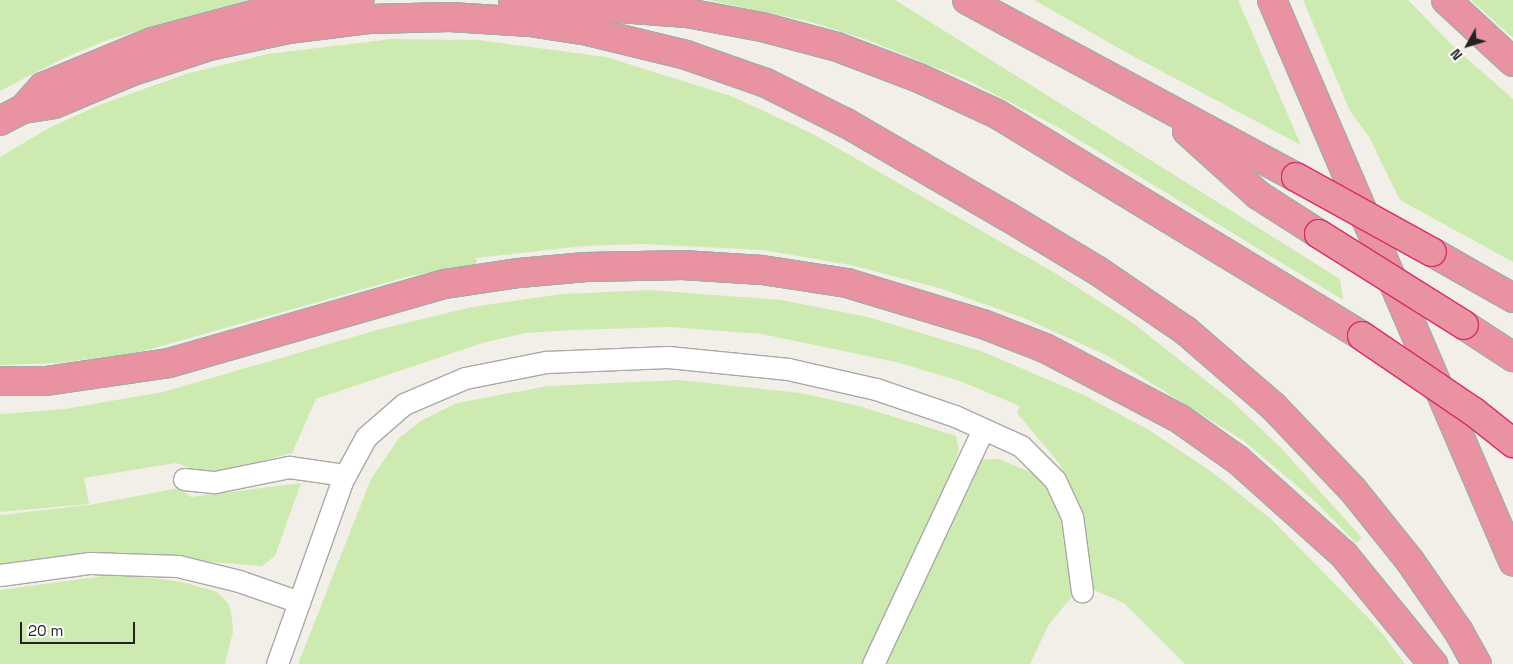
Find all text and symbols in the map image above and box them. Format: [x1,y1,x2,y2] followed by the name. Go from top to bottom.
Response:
[1443,20,1493,70] north arrow
[1446,45,1466,64] text: N
[22,612,138,644] scale bar
[28,621,63,640] text: 20 m

